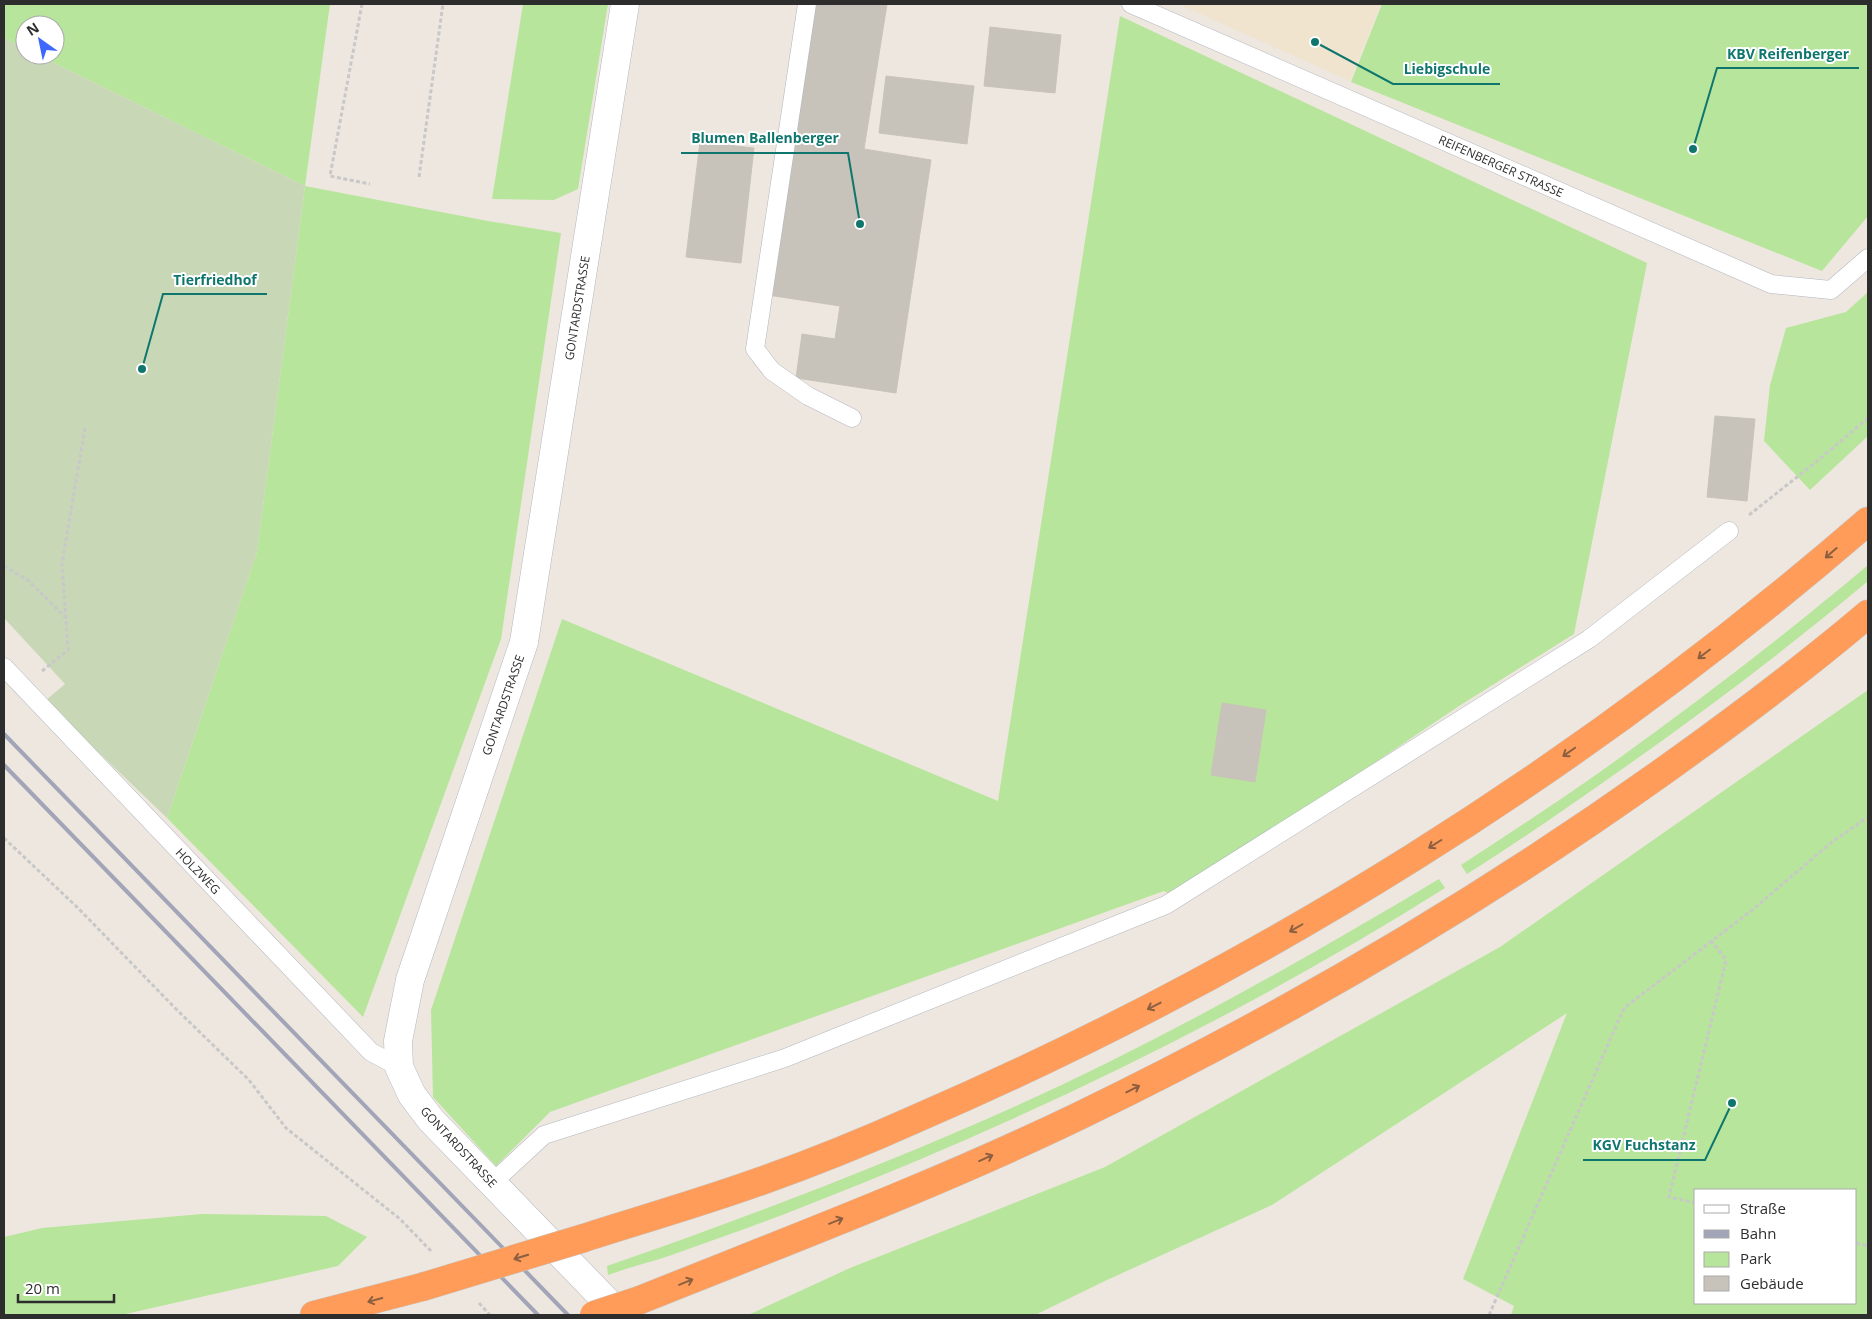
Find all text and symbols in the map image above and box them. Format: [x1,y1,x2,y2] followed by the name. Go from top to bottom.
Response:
[15,15,65,65] north arrow
[23,18,43,40] text: N
[1717,39,1859,68] callout: KBV Reifenberger
[1727,44,1850,63] text: KBV Reifenberger
[1393,55,1500,84] callout: Liebigschule
[1404,59,1490,78] text: Liebigschule
[681,124,848,153] callout: Blumen Ballenberger
[691,128,839,147] text: Blumen Ballenberger
[1436,131,1566,201] street label: REIFENBERGER STRASSE
[560,255,594,361] street label: GONTARDSTRASSE
[163,265,267,294] callout: Tierfriedhof
[173,270,258,289] text: Tierfriedhof
[1825,547,1838,559] one-way arrow
[1697,649,1711,659] one-way arrow
[478,652,528,758] street label: GONTARDSTRASSE
[1563,747,1576,758] one-way arrow
[1428,839,1442,849] one-way arrow
[172,844,224,898] street label: HOLZWEG
[1289,924,1304,933] one-way arrow
[1146,1001,1161,1011] one-way arrow
[1125,1084,1140,1093] one-way arrow
[417,1103,501,1191] street label: GONTARDSTRASSE
[1583,1131,1705,1160] callout: KGV Fuchstanz
[1593,1135,1696,1154] text: KGV Fuchstanz
[978,1153,993,1163] one-way arrow
[1694,1189,1857,1304] legend
[1740,1198,1786,1218] text: Straße
[828,1216,843,1225] one-way arrow
[1740,1223,1776,1243] text: Bahn
[1740,1248,1771,1268] text: Park
[513,1253,529,1263] one-way arrow
[18,1272,114,1304] scale bar
[1740,1273,1804,1293] text: Gebäude
[677,1277,693,1286] one-way arrow
[25,1278,60,1298] text: 20 m
[367,1295,383,1305] one-way arrow

